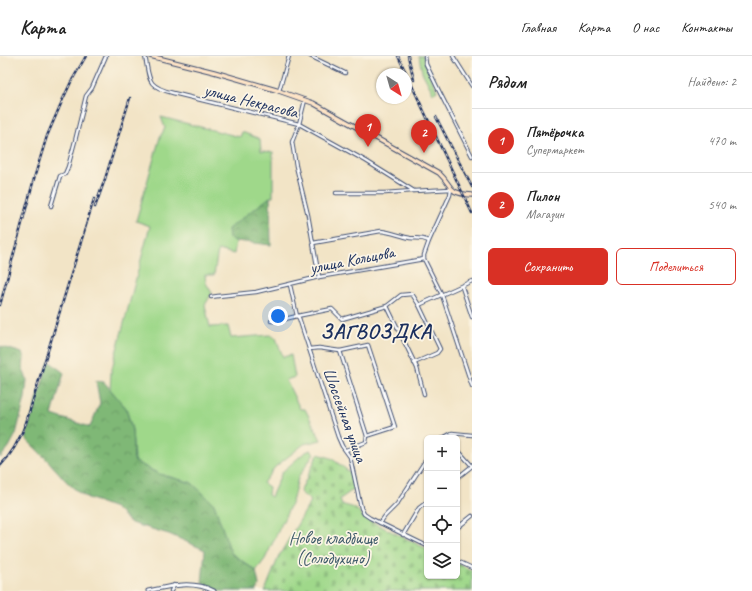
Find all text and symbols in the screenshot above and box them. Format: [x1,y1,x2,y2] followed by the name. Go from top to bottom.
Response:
[20,16,65,40] text: Карта
[521,19,556,36] text: Главная
[578,19,610,36] text: Карта
[632,19,659,36] text: О нас
[681,19,732,36] text: Контакты
[376,68,412,104] north arrow
[488,72,526,93] text: Рядом
[688,74,736,90] text: Найдено: 2
[201,79,302,123] street label: улица Некрасова
[355,114,381,147] pin: 1
[411,120,437,153] pin: 2
[526,123,583,142] text: Пятёрочка
[498,133,504,149] text: 1
[708,133,736,149] text: 470 m
[526,142,584,158] text: Супермаркет
[526,187,559,206] text: Пилон
[498,197,504,213] text: 2
[708,197,736,213] text: 540 m
[526,206,564,222] text: Магазин
[307,241,398,279] street label: улица Кольцова
[488,248,608,285] button: Сохранить
[616,248,736,285] button: Поделиться
[268,306,288,326] your location
[320,318,432,344] district label: ЗАГВОЗДКА
[318,365,372,466] street label: Шоссейная улица
[424,435,460,579] map controls
[424,435,460,471] button: +
[424,471,460,507] button: −
[424,507,460,543] button: locate
[289,528,379,569] park label: Новое кладбище (Солодухино)
[424,543,460,579] button: layers

